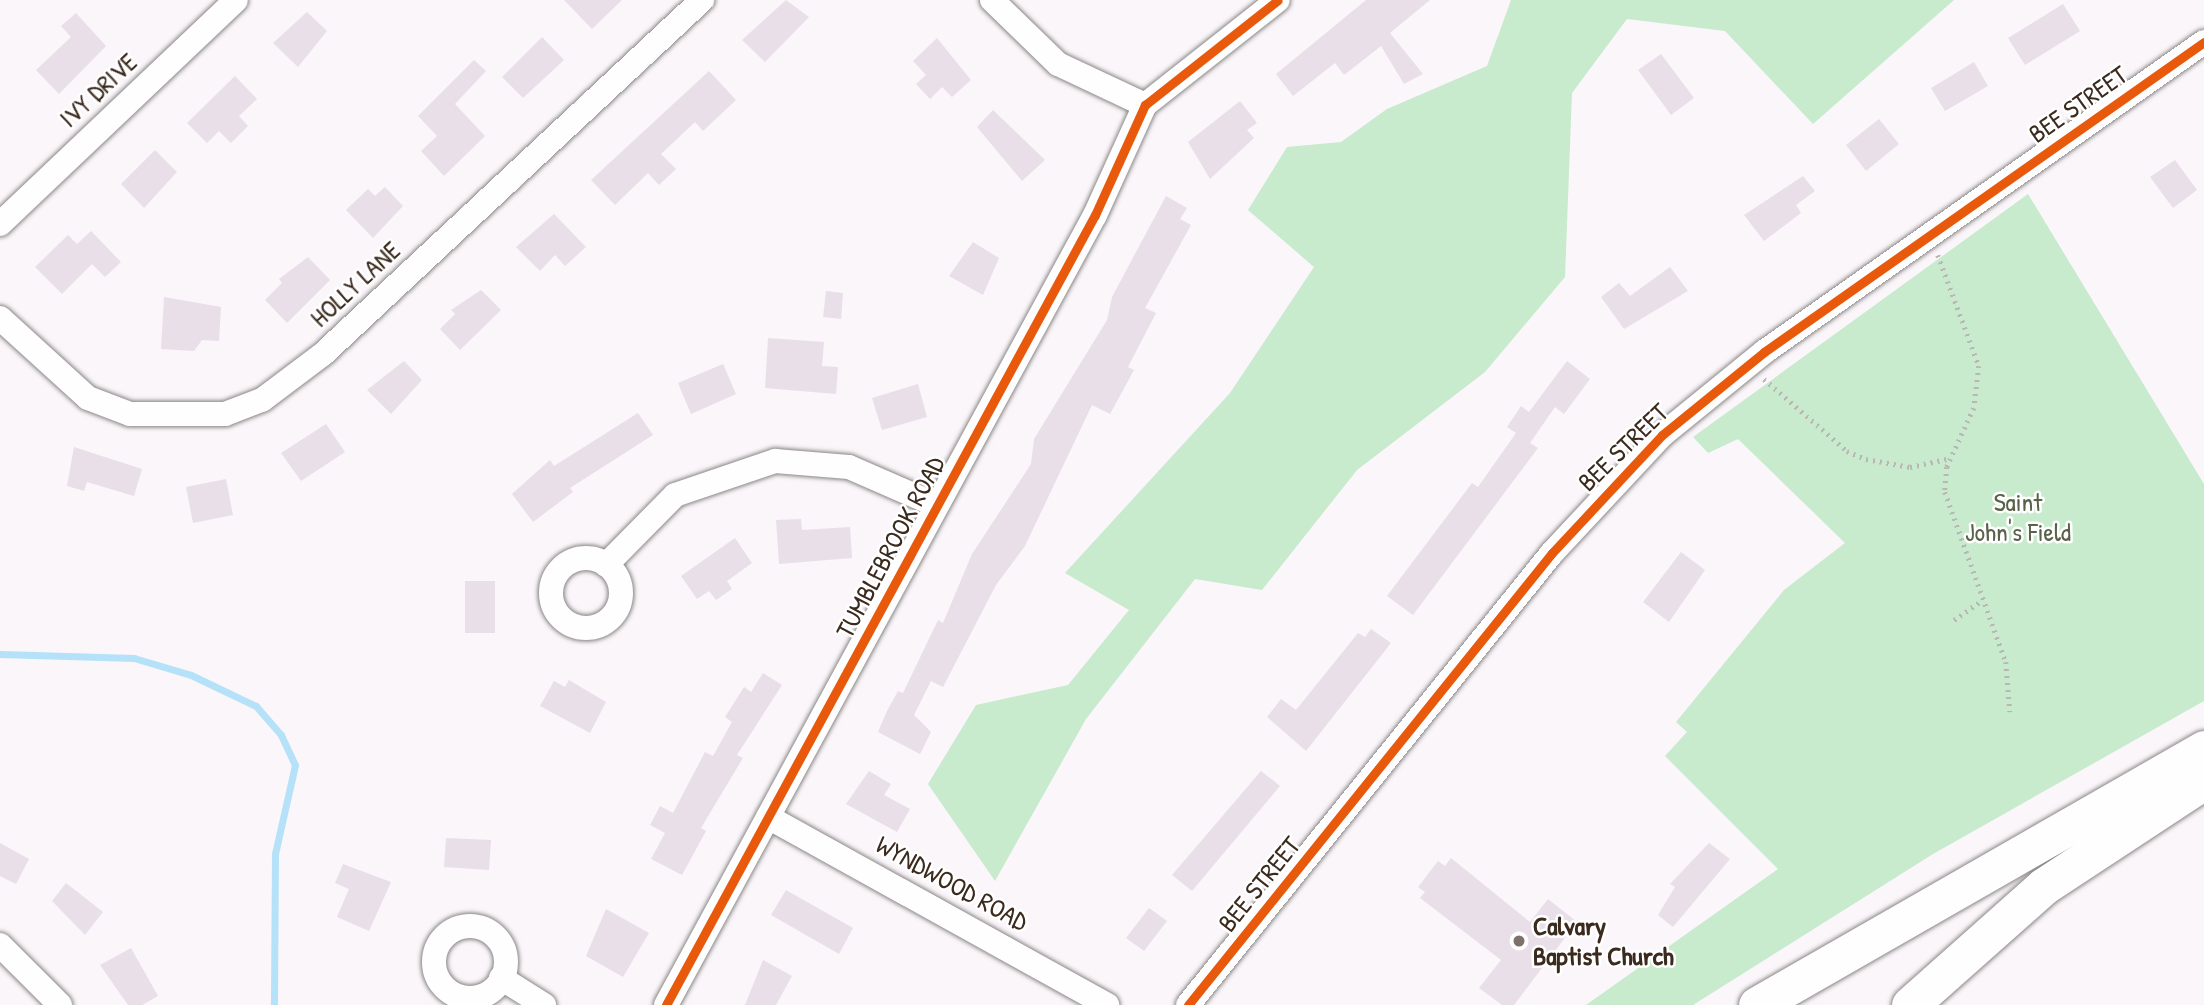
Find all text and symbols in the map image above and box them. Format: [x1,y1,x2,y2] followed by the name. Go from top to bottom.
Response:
[53,46,143,134] street label: IVY DRIVE
[2023,59,2133,149] street label: BEE STREET
[304,235,406,333] street label: HOLLY LANE
[1571,396,1675,498] street label: BEE STREET
[829,451,951,643] street label: TUMBLEBROOK ROAD
[1965,486,2071,548] park label: Saint John's Field
[871,829,1033,937] street label: WYNDWOOD ROAD
[1211,830,1307,938] street label: BEE STREET
[1533,910,1674,972] place label: Calvary Baptist Church
[1511,933,1527,949] marker: Calvary Baptist Church

